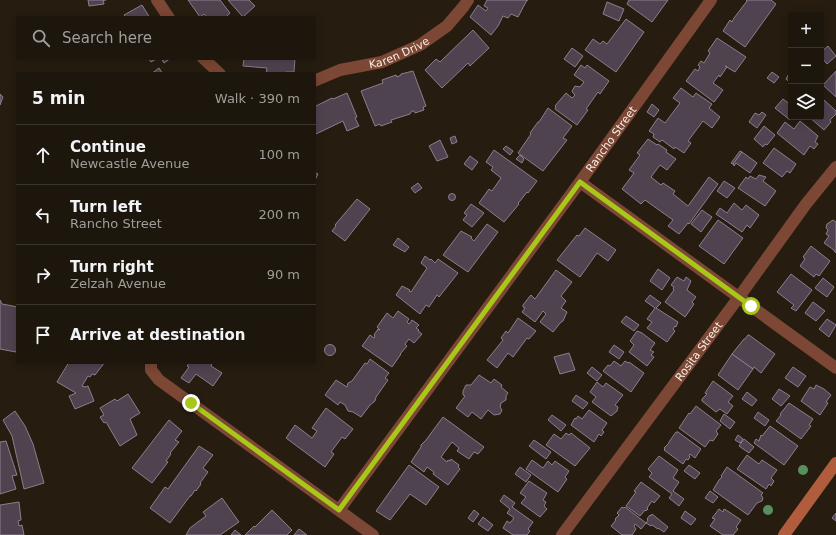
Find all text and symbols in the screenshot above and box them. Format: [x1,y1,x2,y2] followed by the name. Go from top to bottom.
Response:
[788,12,824,120] map controls
[788,12,824,48] button: +
[16,16,316,60] search box
[30,27,52,49] icon: search
[62,29,152,47] text: Search here
[368,34,432,71] street label: Karen Drive
[788,48,824,84] button: −
[788,84,824,120] button: layers
[32,88,85,108] text: 5 min
[215,91,300,106] text: Walk · 390 m
[583,103,639,174] street label: Rancho Street
[70,138,146,156] text: Continue
[32,144,54,166] icon: ahead
[258,147,300,162] text: 100 m
[70,156,189,171] text: Newcastle Avenue
[70,198,142,216] text: Turn left
[32,204,54,226] icon: left
[258,207,300,222] text: 200 m
[70,216,162,231] text: Rancho Street
[70,258,154,276] text: Turn right
[32,264,54,286] icon: right
[267,267,300,282] text: 90 m
[70,276,166,291] text: Zelzah Avenue
[742,297,760,315] route start
[672,318,725,384] street label: Rosita Street
[32,324,54,346] icon: arrive
[70,326,245,344] text: Arrive at destination
[182,394,200,412] route end

